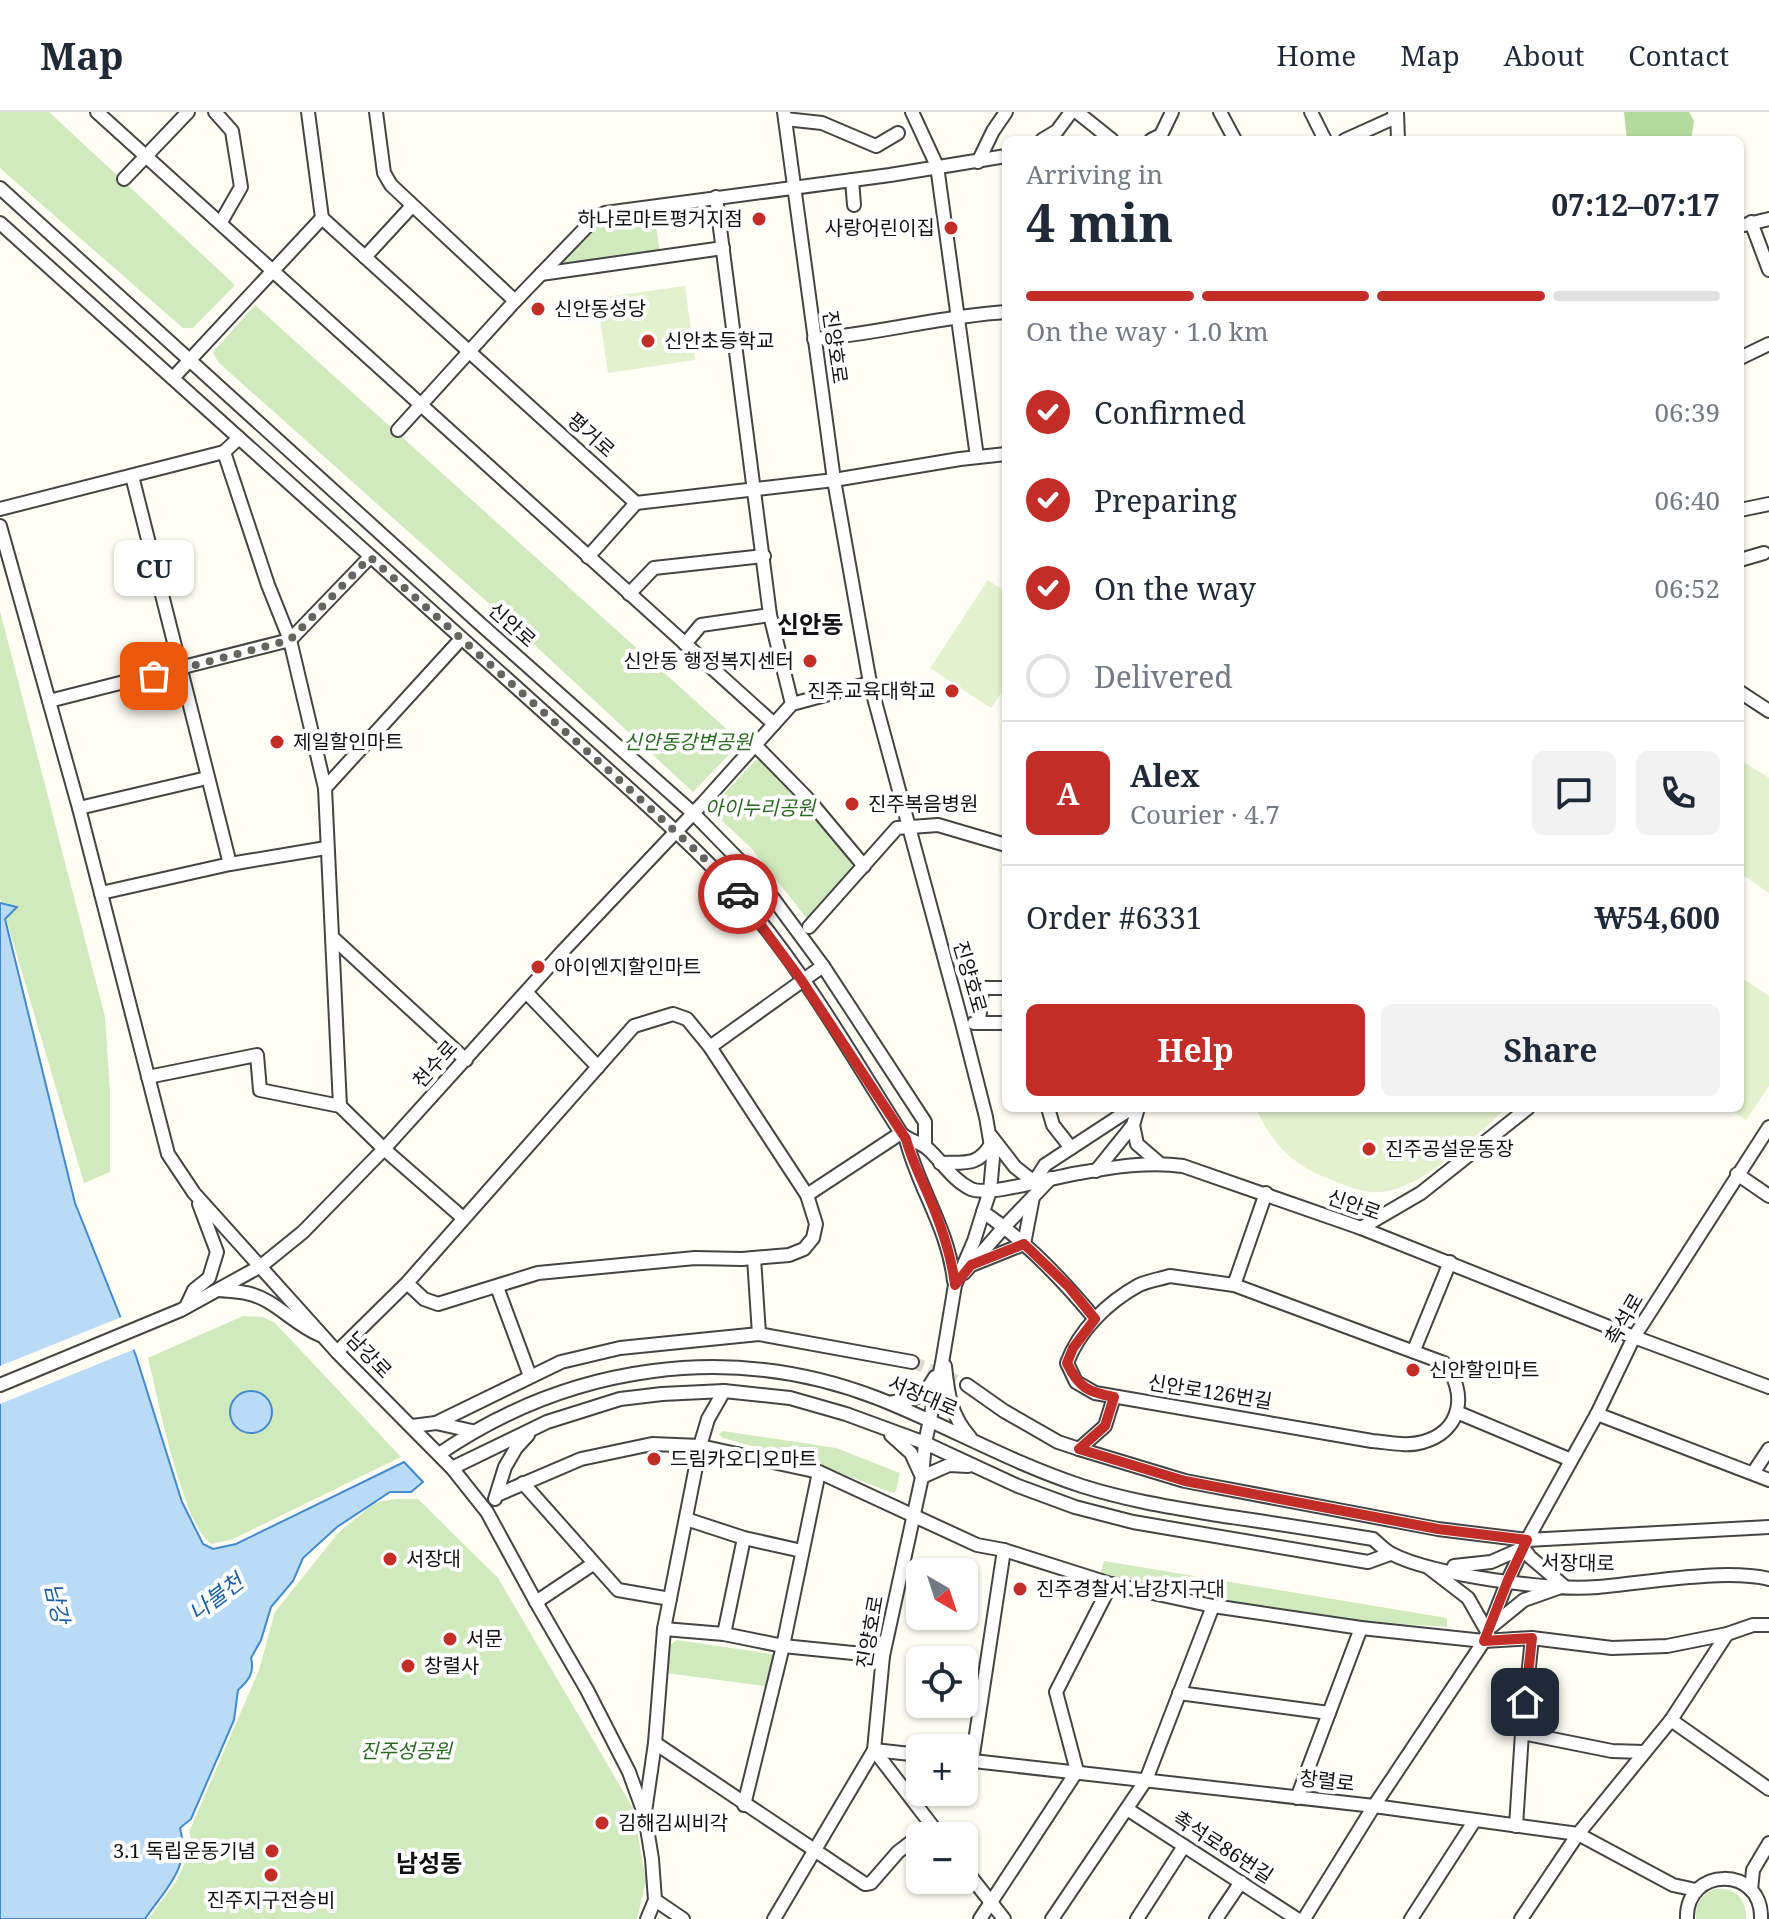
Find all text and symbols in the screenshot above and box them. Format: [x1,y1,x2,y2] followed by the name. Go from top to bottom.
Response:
[40,29,124,81] text: Map
[1277,36,1356,74] text: Home
[1400,36,1460,74] text: Map
[1504,36,1584,74] text: About
[1628,36,1729,74] text: Contact
[1026,156,1163,192] text: Arriving in
[1551,184,1720,225] text: 07:12–07:17
[1026,186,1173,257] text: 4 min
[577,205,743,232] place label: 하나로마트평거지점
[750,210,768,228] marker: 하나로마트평거지점
[825,214,935,241] place label: 사랑어린이집
[942,219,960,237] marker: 사랑어린이집
[554,295,646,322] place label: 신안동성당
[529,300,547,318] marker: 신안동성당
[817,309,854,385] street label: 진양호로
[1026,313,1269,349] text: On the way · 1.0 km
[664,327,774,354] place label: 신안초등학교
[639,332,657,350] marker: 신안초등학교
[1026,390,1070,434] icon: check
[1094,392,1246,433] text: Confirmed
[1654,394,1720,430] text: 06:39
[562,406,621,463] street label: 평거로
[1026,478,1070,522] icon: check
[1094,480,1237,521] text: Preparing
[1654,482,1720,518] text: 06:40
[114,540,194,596] callout: CU
[136,550,172,586] text: CU
[1026,566,1070,610] icon: check
[1094,568,1256,609] text: On the way
[1654,570,1720,606] text: 06:52
[483,596,542,653] street label: 신안로
[777,607,843,640] district label: 신안동
[120,642,188,710] pin
[623,647,794,674] place label: 신안동 행정복지센터
[801,652,819,670] marker: 신안동 행정복지센터
[132,654,176,698] icon: bag
[1094,656,1233,697] text: Delivered
[807,677,936,704] place label: 진주교육대학교
[943,682,961,700] marker: 진주교육대학교
[293,728,403,755] place label: 제일할인마트
[624,728,754,755] park label: 신안동강변공원
[268,733,286,751] marker: 제일할인마트
[1532,751,1616,835] button: chat
[1636,751,1720,835] button: phone
[1130,755,1200,796] text: Alex
[1057,773,1079,814] text: A
[868,790,978,817] place label: 진주복음병원
[705,794,817,821] park label: 아이누리공원
[843,795,861,813] marker: 진주복음병원
[1130,796,1280,832] text: Courier · 4.7
[698,854,778,934] courier
[716,872,760,916] icon: car
[1026,897,1203,938] text: Order #6331
[1594,897,1720,938] text: ₩54,600
[947,938,994,1016] street label: 진양호로
[554,953,701,980] place label: 아이엔지할인마트
[529,958,547,976] marker: 아이엔지할인마트
[1026,1004,1365,1096] button: Help
[1381,1004,1720,1096] button: Share
[406,1034,463,1093] street label: 천수로
[1385,1135,1514,1162] place label: 진주공설운동장
[1360,1140,1378,1158] marker: 진주공설운동장
[1324,1183,1385,1226] street label: 신안로
[1598,1288,1649,1349] street label: 촉석로
[340,1325,398,1384] street label: 남강로
[1429,1356,1539,1383] place label: 신안할인마트
[1404,1361,1422,1379] marker: 신안할인마트
[1146,1368,1274,1415] street label: 신안로126번길
[884,1369,962,1422] street label: 서장대로
[670,1445,817,1472] place label: 드림카오디오마트
[645,1450,663,1468] marker: 드림카오디오마트
[406,1545,461,1572] place label: 서장대
[1541,1548,1615,1577] street label: 서장대로
[381,1550,399,1568] marker: 서장대
[906,1558,978,1630] north arrow
[906,1558,978,1894] map controls
[182,1564,251,1626] water label: 나불천
[1036,1575,1225,1602] place label: 진주경찰서 남강지구대
[39,1580,78,1629] water label: 남강
[1011,1580,1029,1598] marker: 진주경찰서 남강지구대
[850,1593,889,1671] street label: 진양호로
[466,1625,503,1652] place label: 서문
[441,1630,459,1648] marker: 서문
[906,1646,978,1718] button: locate
[424,1652,479,1679] place label: 창렬사
[399,1657,417,1675] marker: 창렬사
[1491,1668,1559,1736] pin
[1503,1680,1547,1724] icon: home
[906,1734,978,1806] button: +
[360,1737,454,1764] park label: 진주성공원
[1298,1764,1356,1797] street label: 창렬로
[1168,1804,1279,1889] street label: 촉석로86번길
[618,1809,728,1836] place label: 김해김씨비각
[593,1814,611,1832] marker: 김해김씨비각
[906,1822,978,1894] button: −
[113,1837,256,1864] place label: 3.1 독립운동기념
[263,1842,281,1860] marker: 3.1 독립운동기념
[396,1846,462,1879] district label: 남성동
[262,1866,280,1884] marker: 진주지구전승비
[207,1886,335,1913] place label: 진주지구전승비

